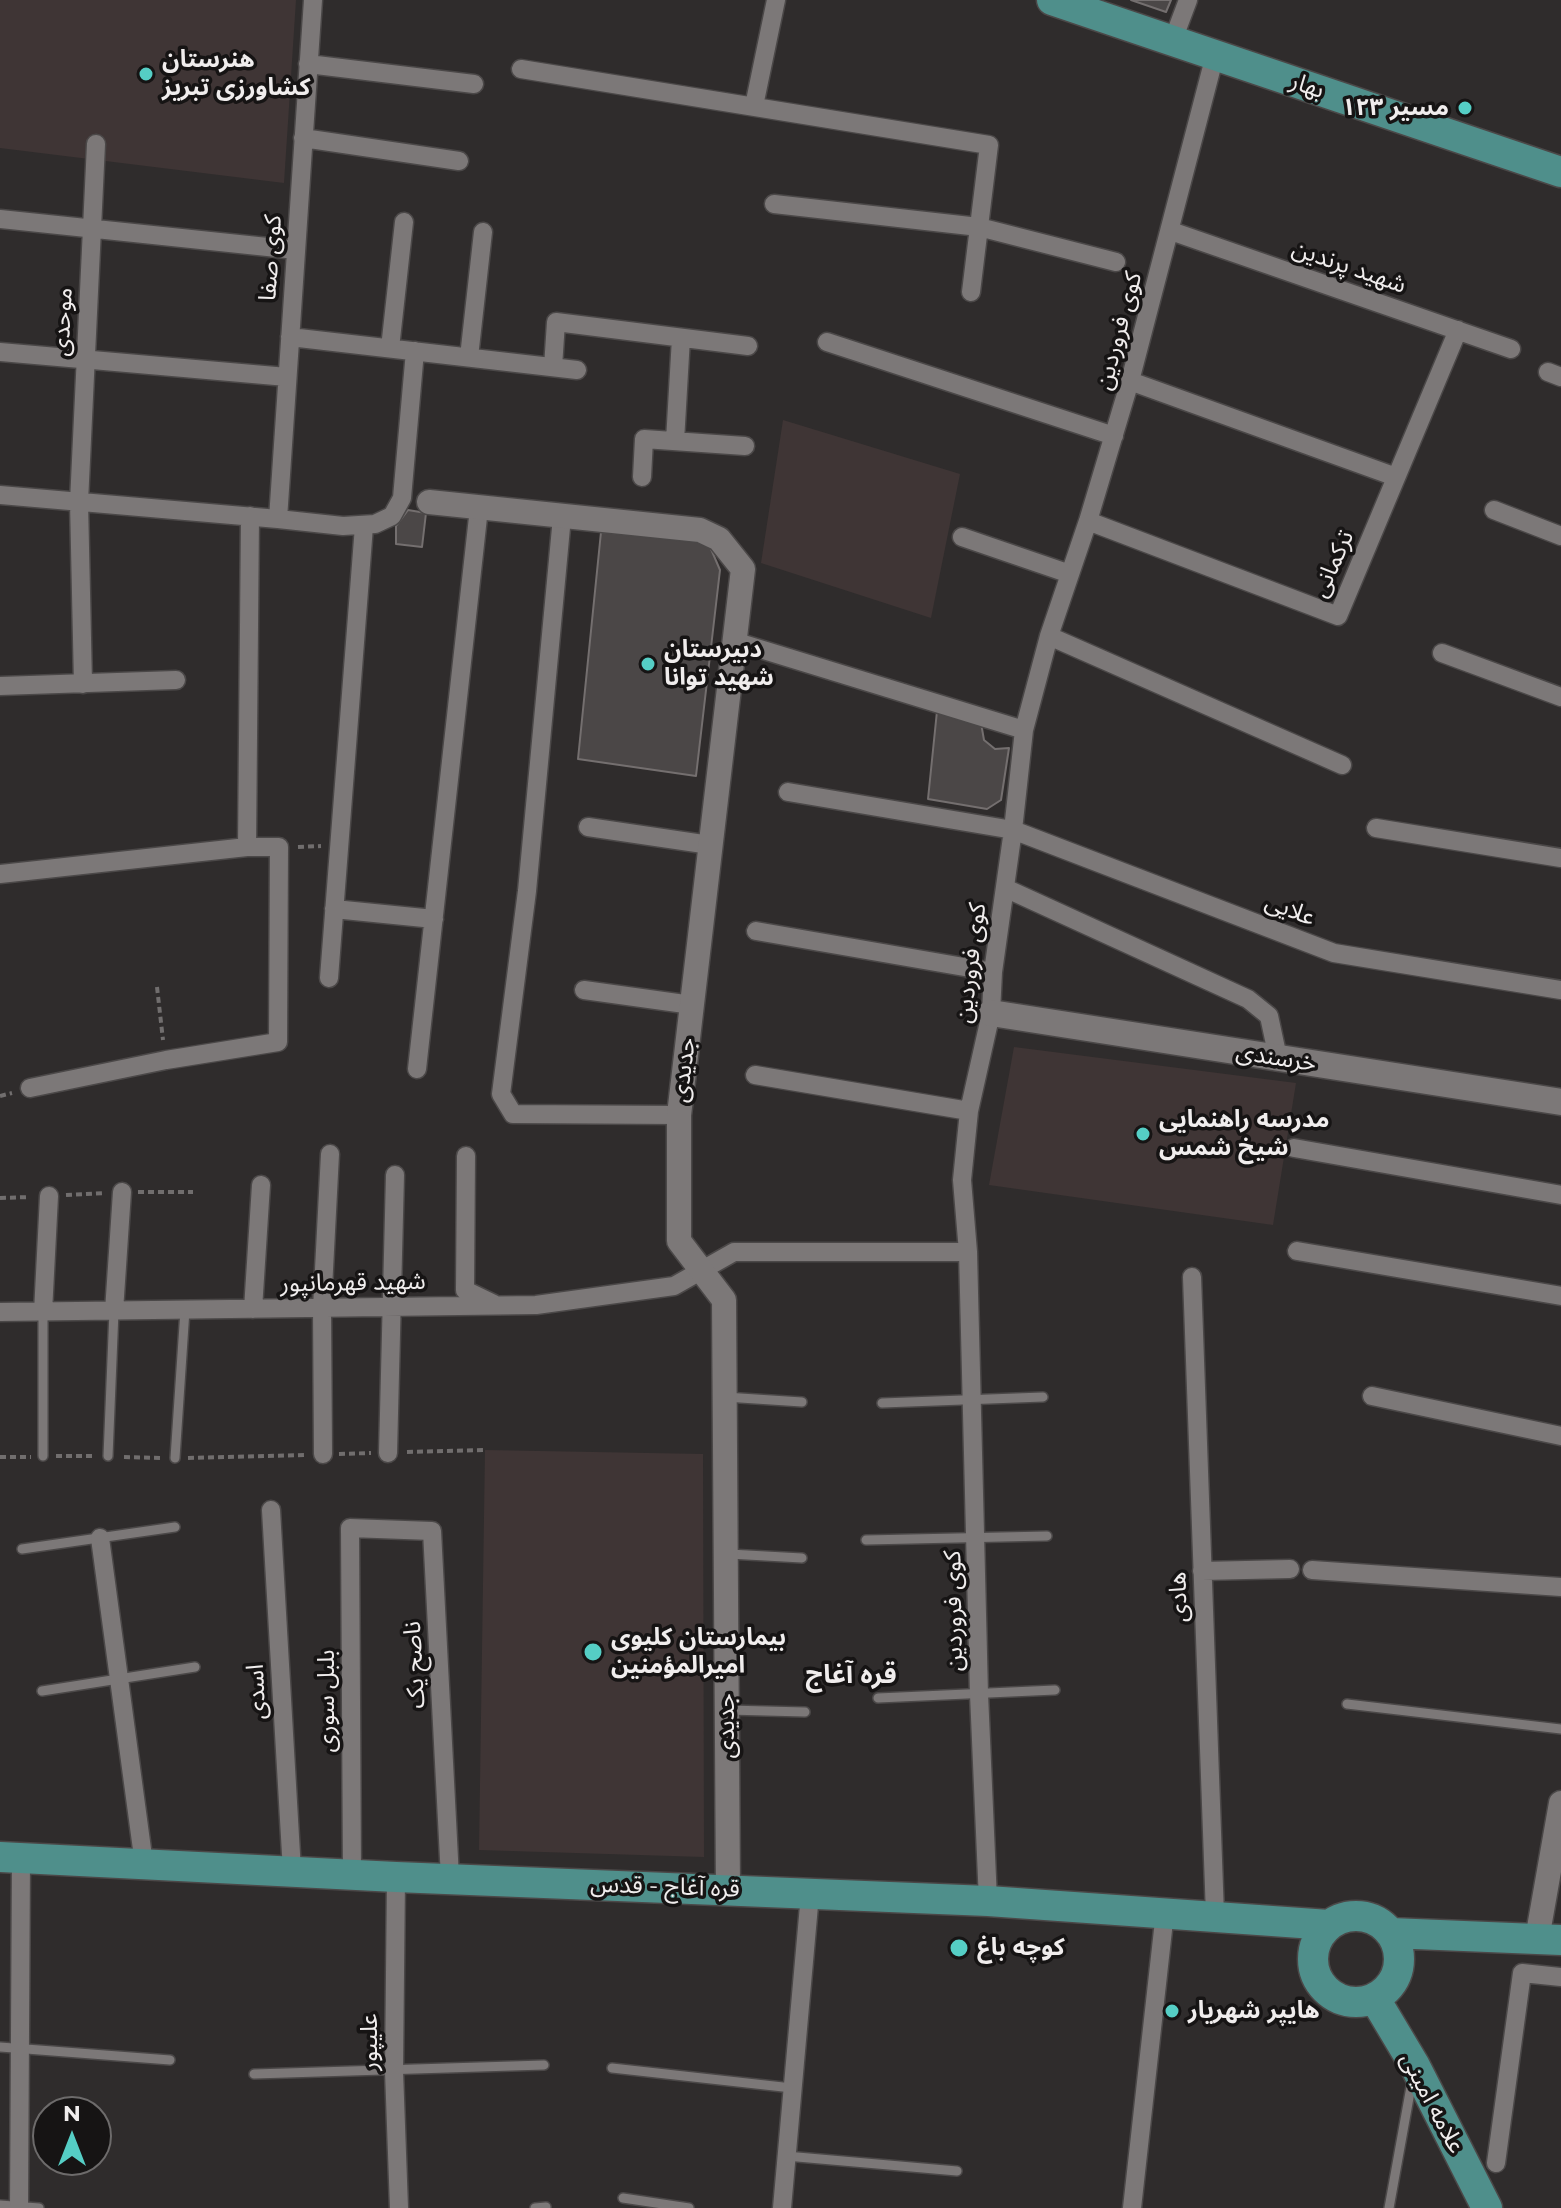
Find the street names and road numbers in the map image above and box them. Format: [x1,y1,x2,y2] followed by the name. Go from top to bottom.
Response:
[1286,67,1328,105] street label: بهار
[254,214,288,302] street label: کوی صفا
[1288,234,1410,300] street label: شهید پرندین
[1089,269,1149,393] street label: کوی فروردین
[47,287,79,357] street label: موحدی
[1305,526,1361,602] street label: ترکمانی
[1261,887,1319,933] street label: علایی
[949,901,993,1025] street label: کوی فروردین
[666,1036,702,1104] street label: جدیدی
[1234,1037,1318,1079] street label: خرسندی
[280,1267,426,1299] street label: شهید قهرمانپور
[939,1550,969,1672] street label: کوی فروردین
[1164,1571,1194,1623] street label: هادی
[398,1621,432,1709] street label: ناصح یک
[313,1650,341,1752] street label: بلبل سوری
[241,1664,273,1720] street label: اسدی
[713,1693,741,1759] street label: جدیدی
[590,1870,740,1904] street label: قره آغاج - قدس
[356,2013,384,2071] street label: علیپور
[1393,2048,1471,2158] street label: علامه امینی

